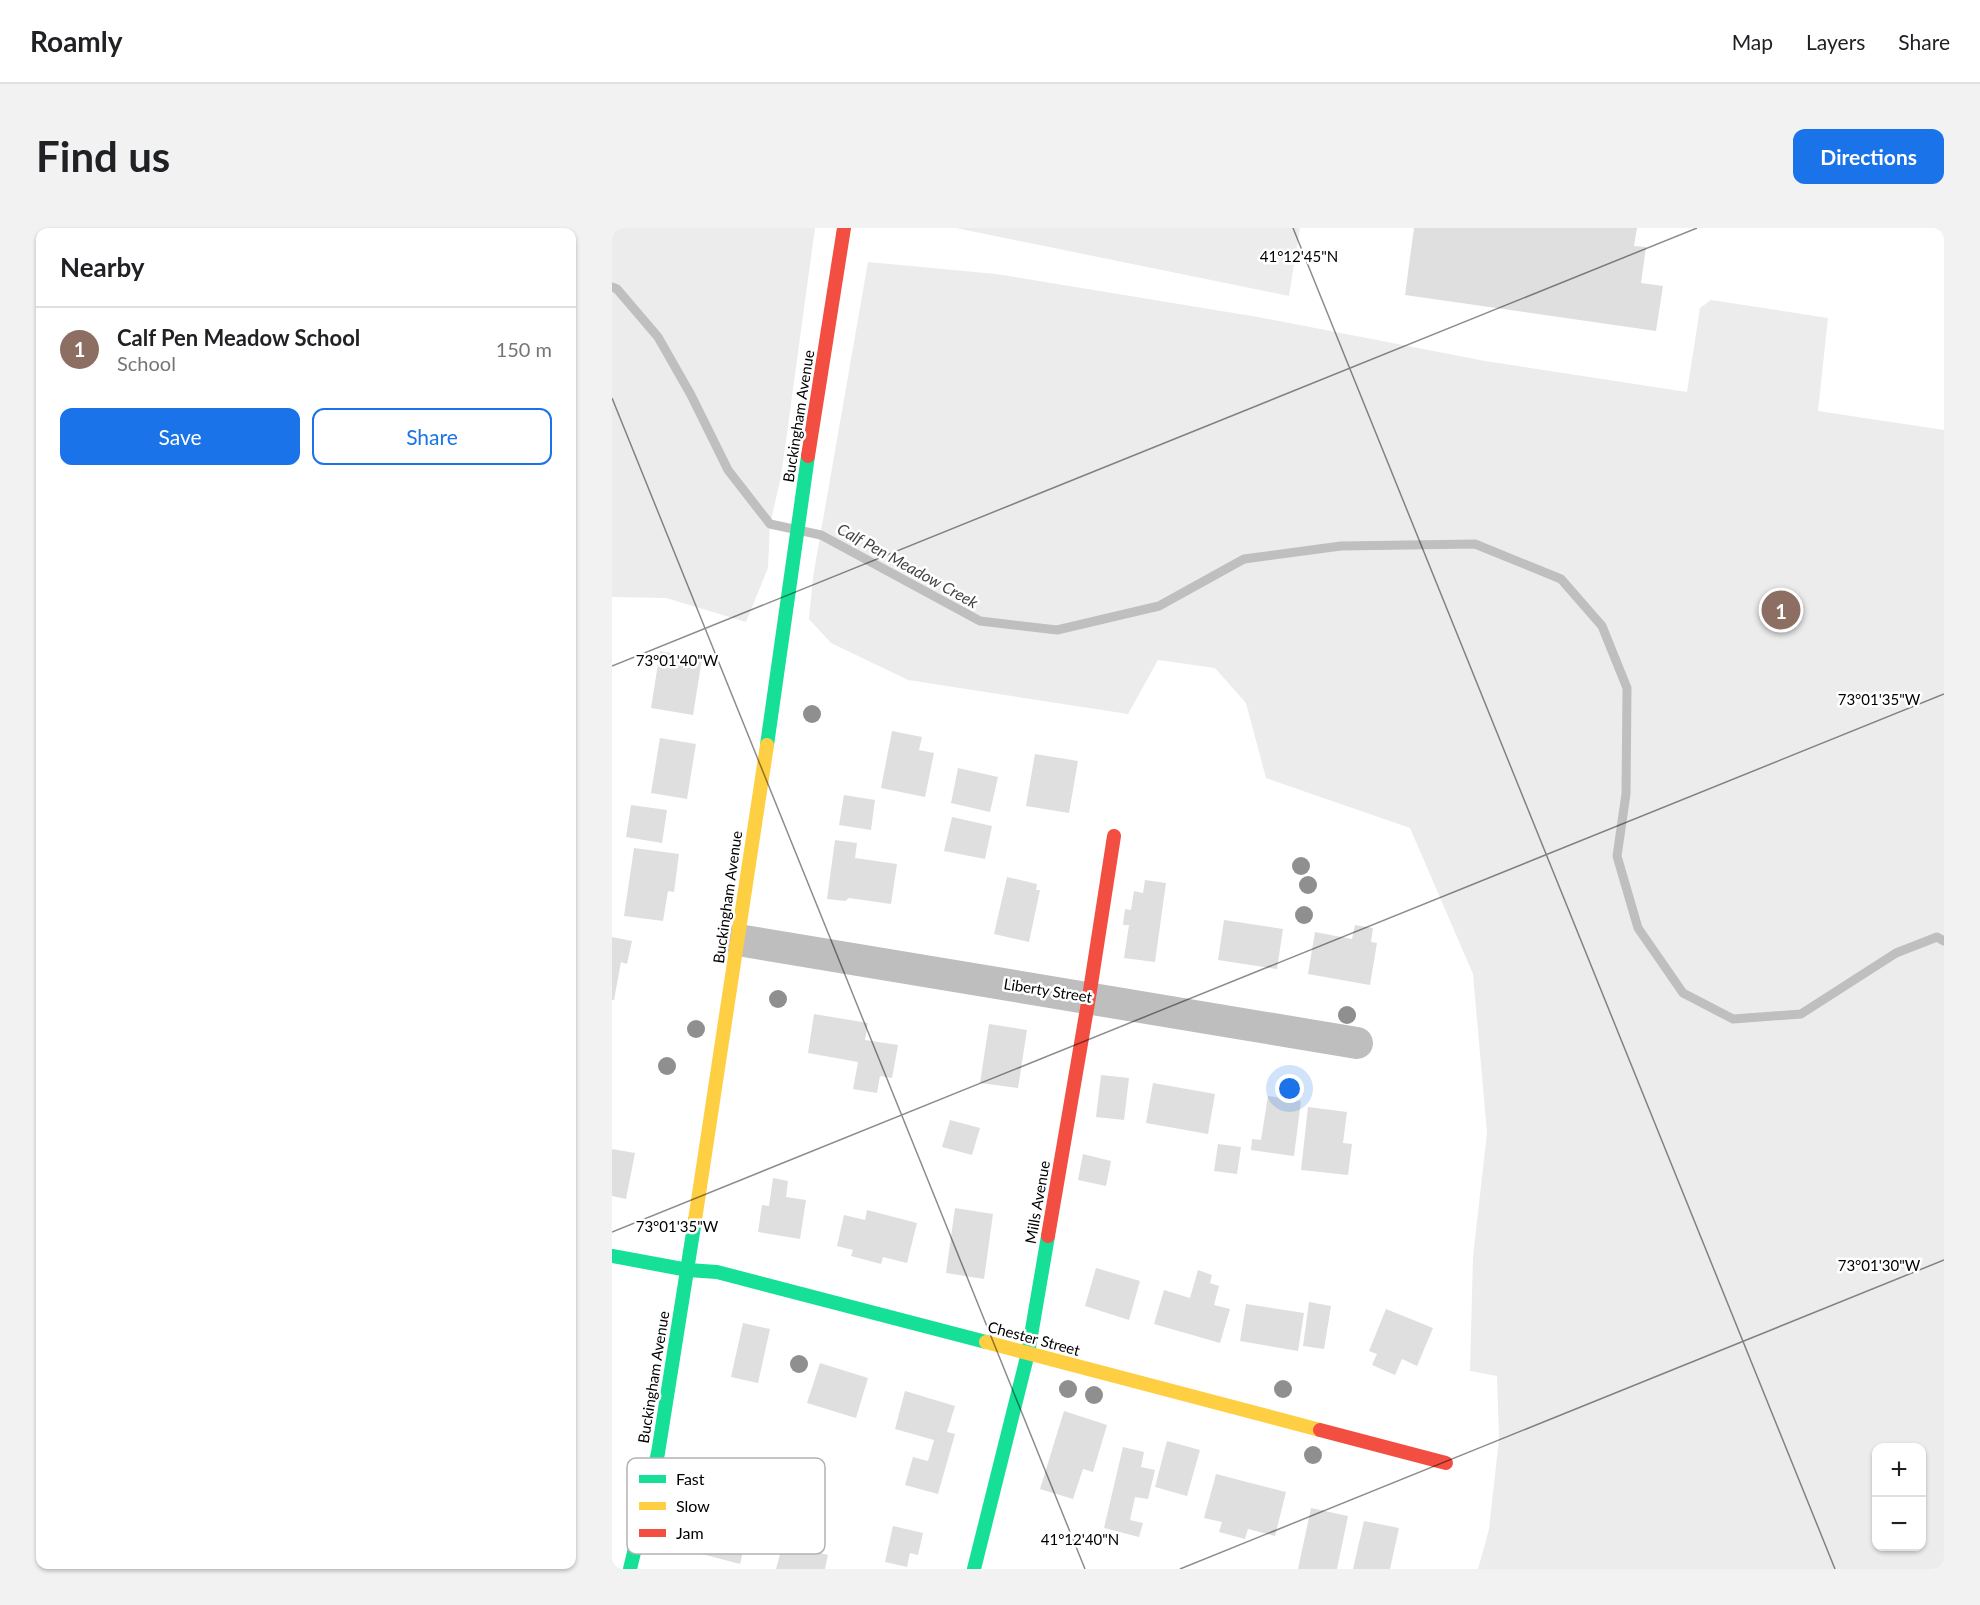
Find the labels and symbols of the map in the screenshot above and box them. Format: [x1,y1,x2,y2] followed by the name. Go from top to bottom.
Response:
[1260,247,1338,265] text: 41°12'45"N
[779,349,817,483] street label: Buckingham Avenue
[834,518,982,612] water label: Calf Pen Meadow Creek
[1762,588,1800,632] pin: 1
[636,651,719,669] text: 73°01'40"W
[1838,690,1921,708] text: 73°01'35"W
[709,830,745,964] street label: Buckingham Avenue
[1003,974,1094,1006] street label: Liberty Street
[1275,1074,1304,1103] your location
[1021,1159,1053,1245] street label: Mills Avenue
[636,1217,719,1235] text: 73°01'35"W
[1838,1256,1921,1274] text: 73°01'30"W
[634,1310,672,1444] street label: Buckingham Avenue
[986,1317,1083,1359] street label: Chester Street
[627,1458,825,1554] legend
[676,1469,705,1488] text: Fast
[676,1496,710,1515] text: Slow
[676,1523,704,1542] text: Jam
[1041,1530,1119,1548] text: 41°12'40"N

